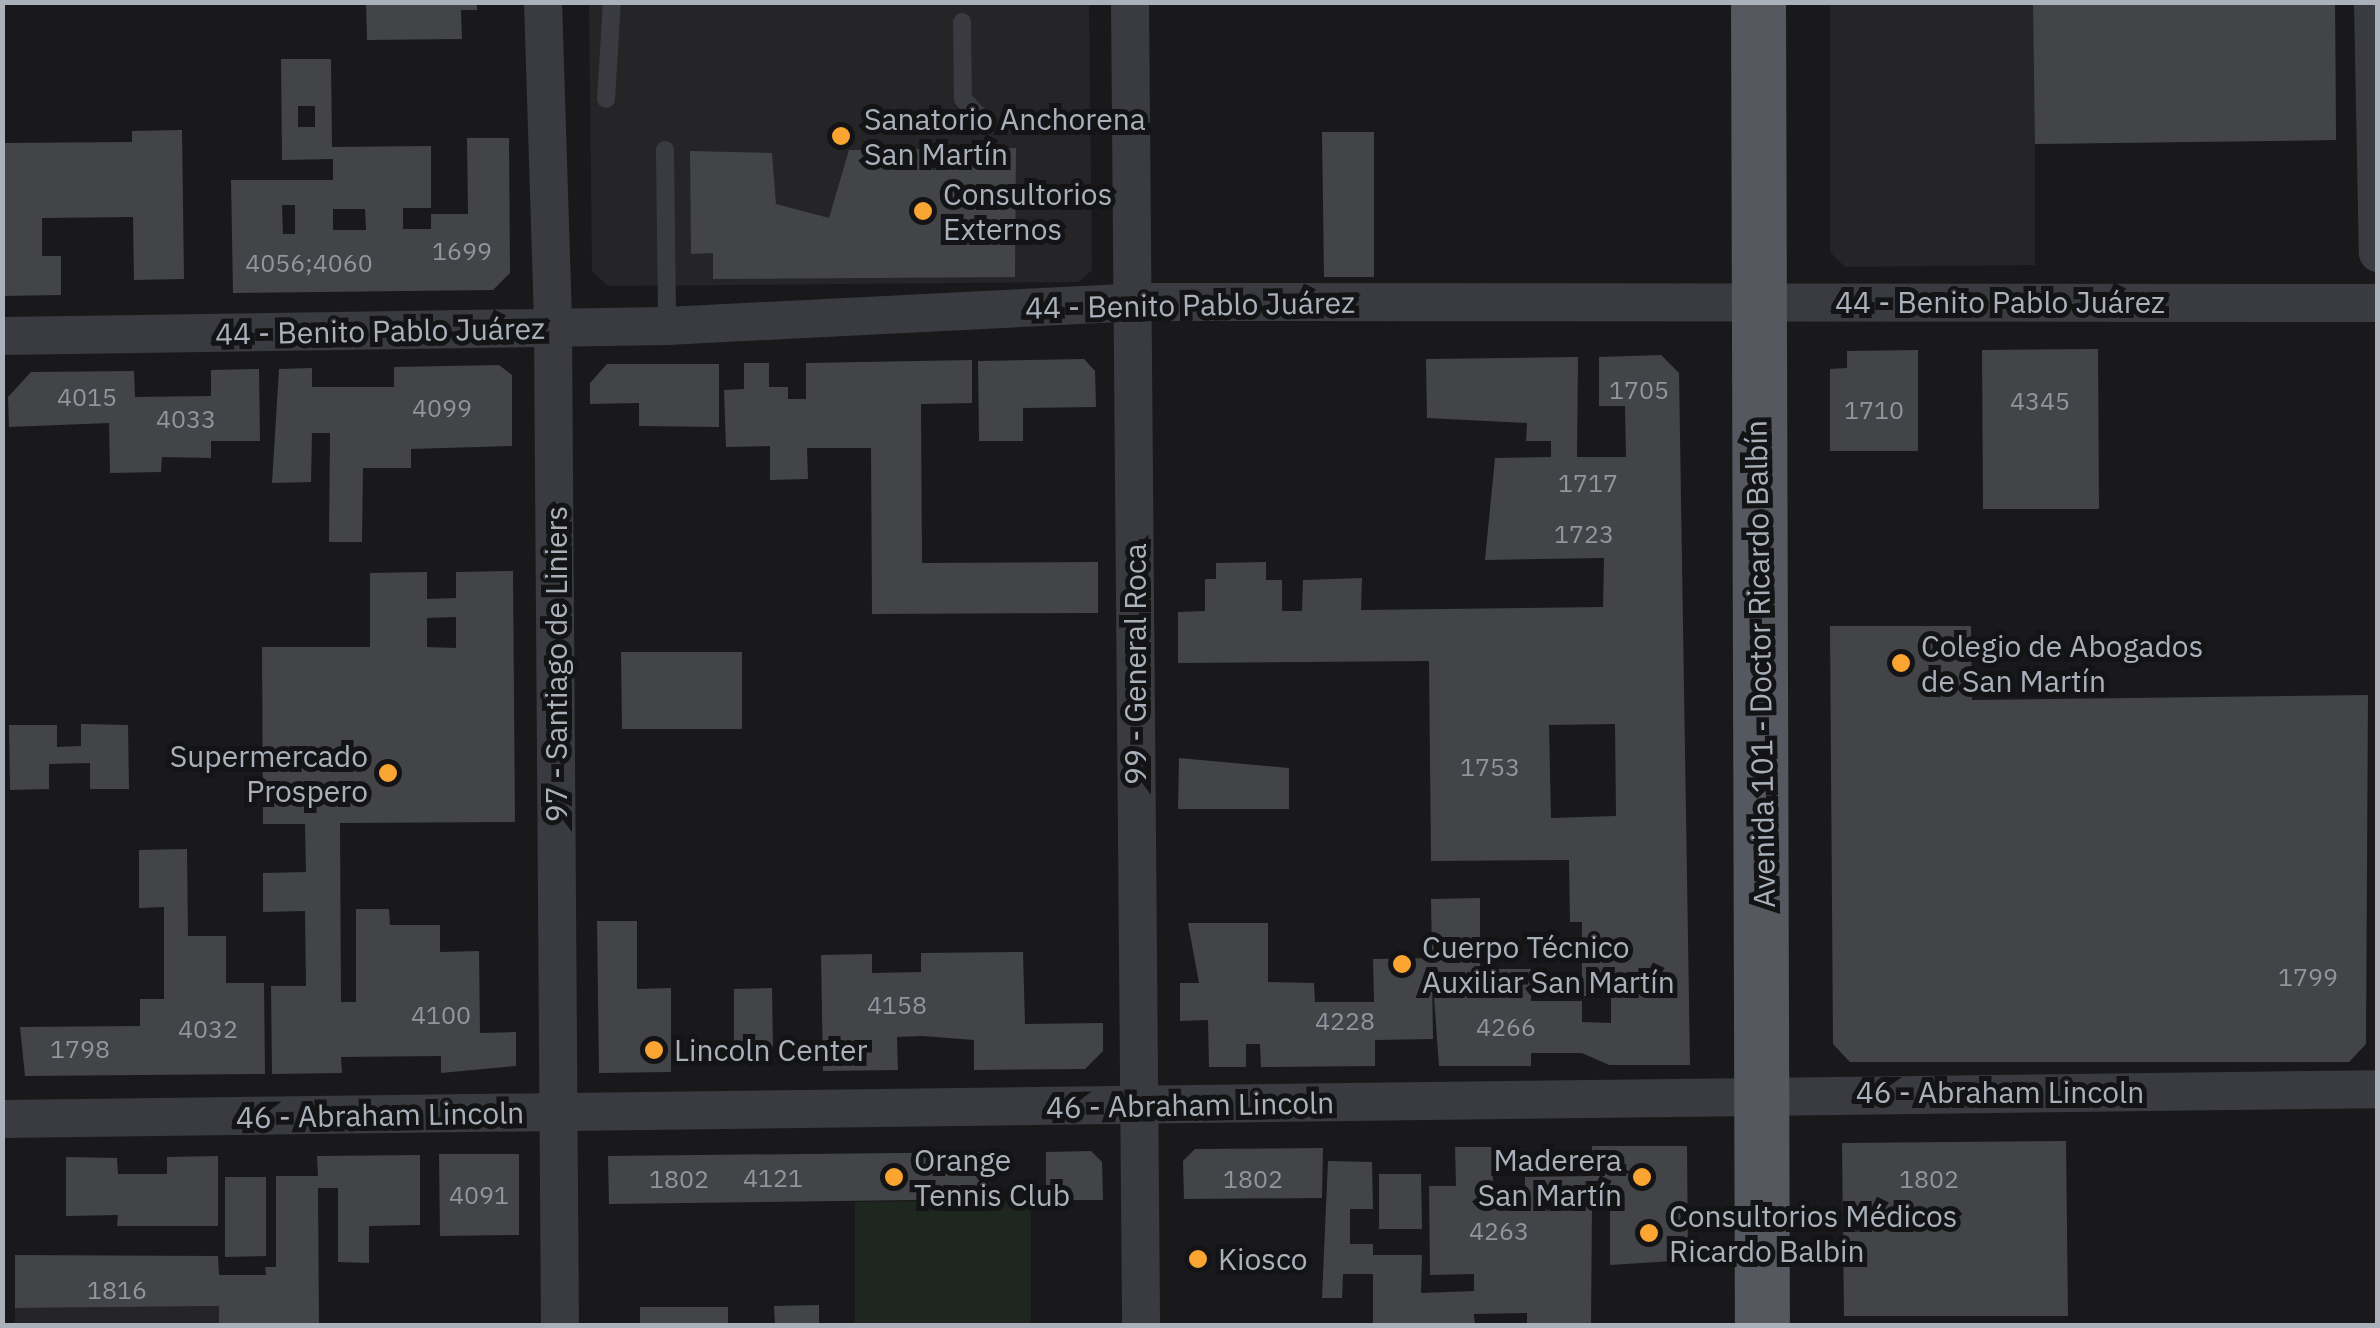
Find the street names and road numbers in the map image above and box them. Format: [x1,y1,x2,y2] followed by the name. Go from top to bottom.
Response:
[1025,284,1355,326] street label: 44 - Benito Pablo Juárez
[1835,284,2165,320] street label: 44 - Benito Pablo Juárez
[215,310,545,352] street label: 44 - Benito Pablo Juárez
[1738,420,1782,908] street label: Avenida 101 - Doctor Ricardo Balbín
[538,506,574,822] street label: 97 - Santiago de Liniers
[1117,543,1153,785] street label: 99 - General Roca
[1856,1074,2144,1110] street label: 46 - Abraham Lincoln
[1045,1084,1335,1126] street label: 46 - Abraham Lincoln
[235,1094,525,1136] street label: 46 - Abraham Lincoln

